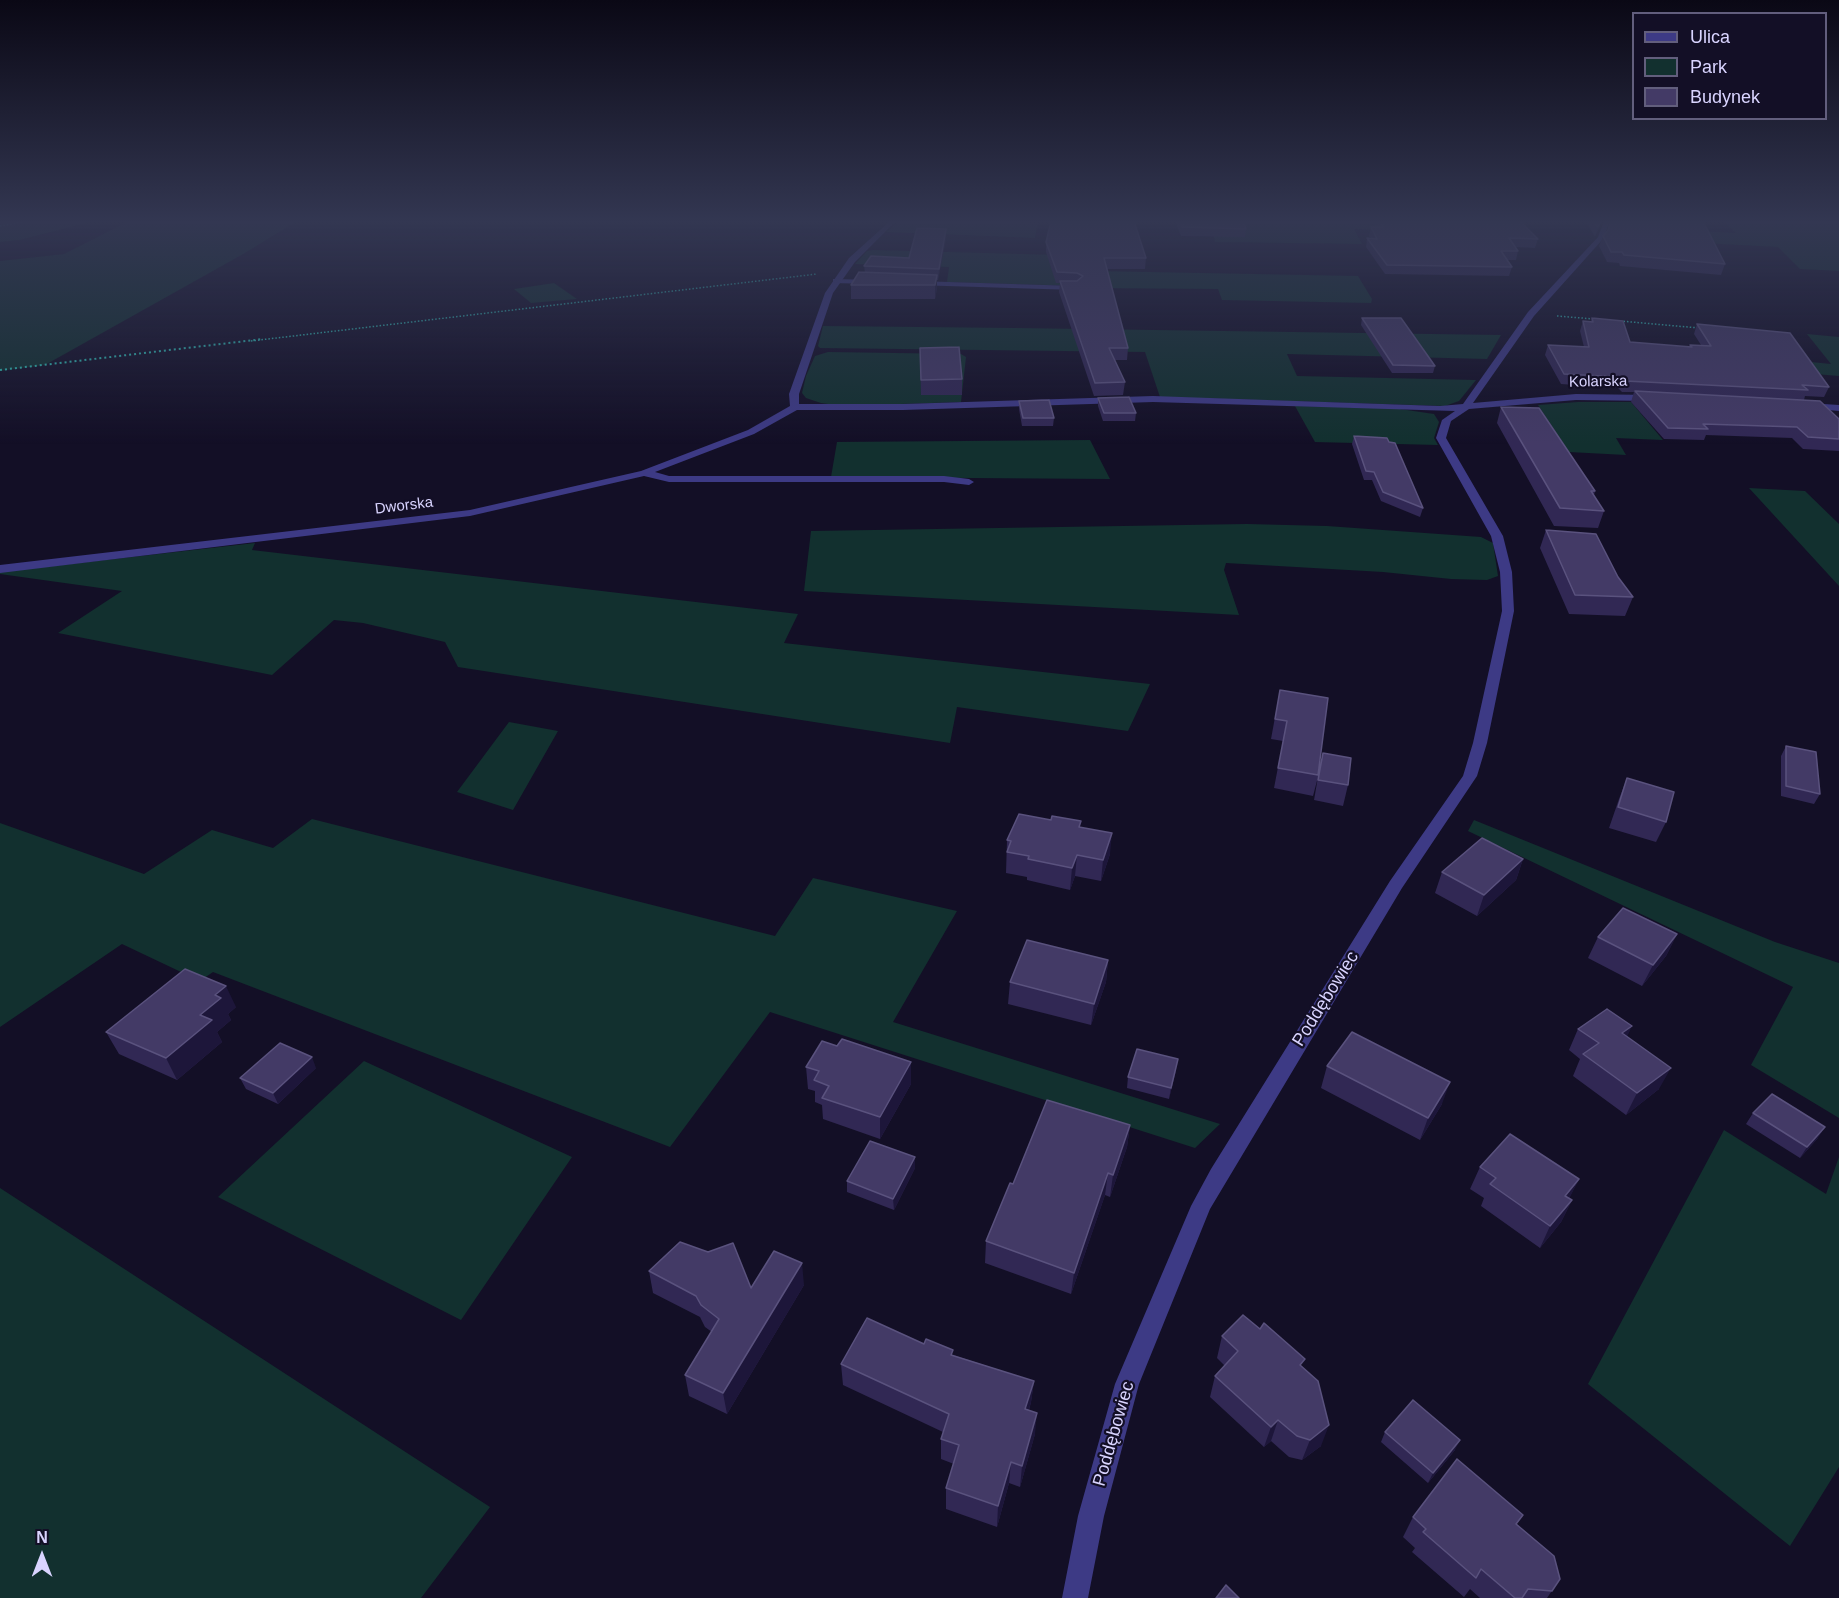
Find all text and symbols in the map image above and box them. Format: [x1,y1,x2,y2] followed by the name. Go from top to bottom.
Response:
[1632,12,1827,120] legend
[1690,27,1730,47] text: Ulica
[1690,57,1727,77] text: Park
[1690,87,1760,107] text: Budynek
[1569,372,1627,392] street label: Kolarska
[374,494,434,518] street label: Dworska
[1288,947,1364,1051] street label: Poddębowiec
[1089,1379,1139,1489] street label: Poddębowiec
[12,1526,72,1586] north arrow
[36,1529,48,1546] text: N

